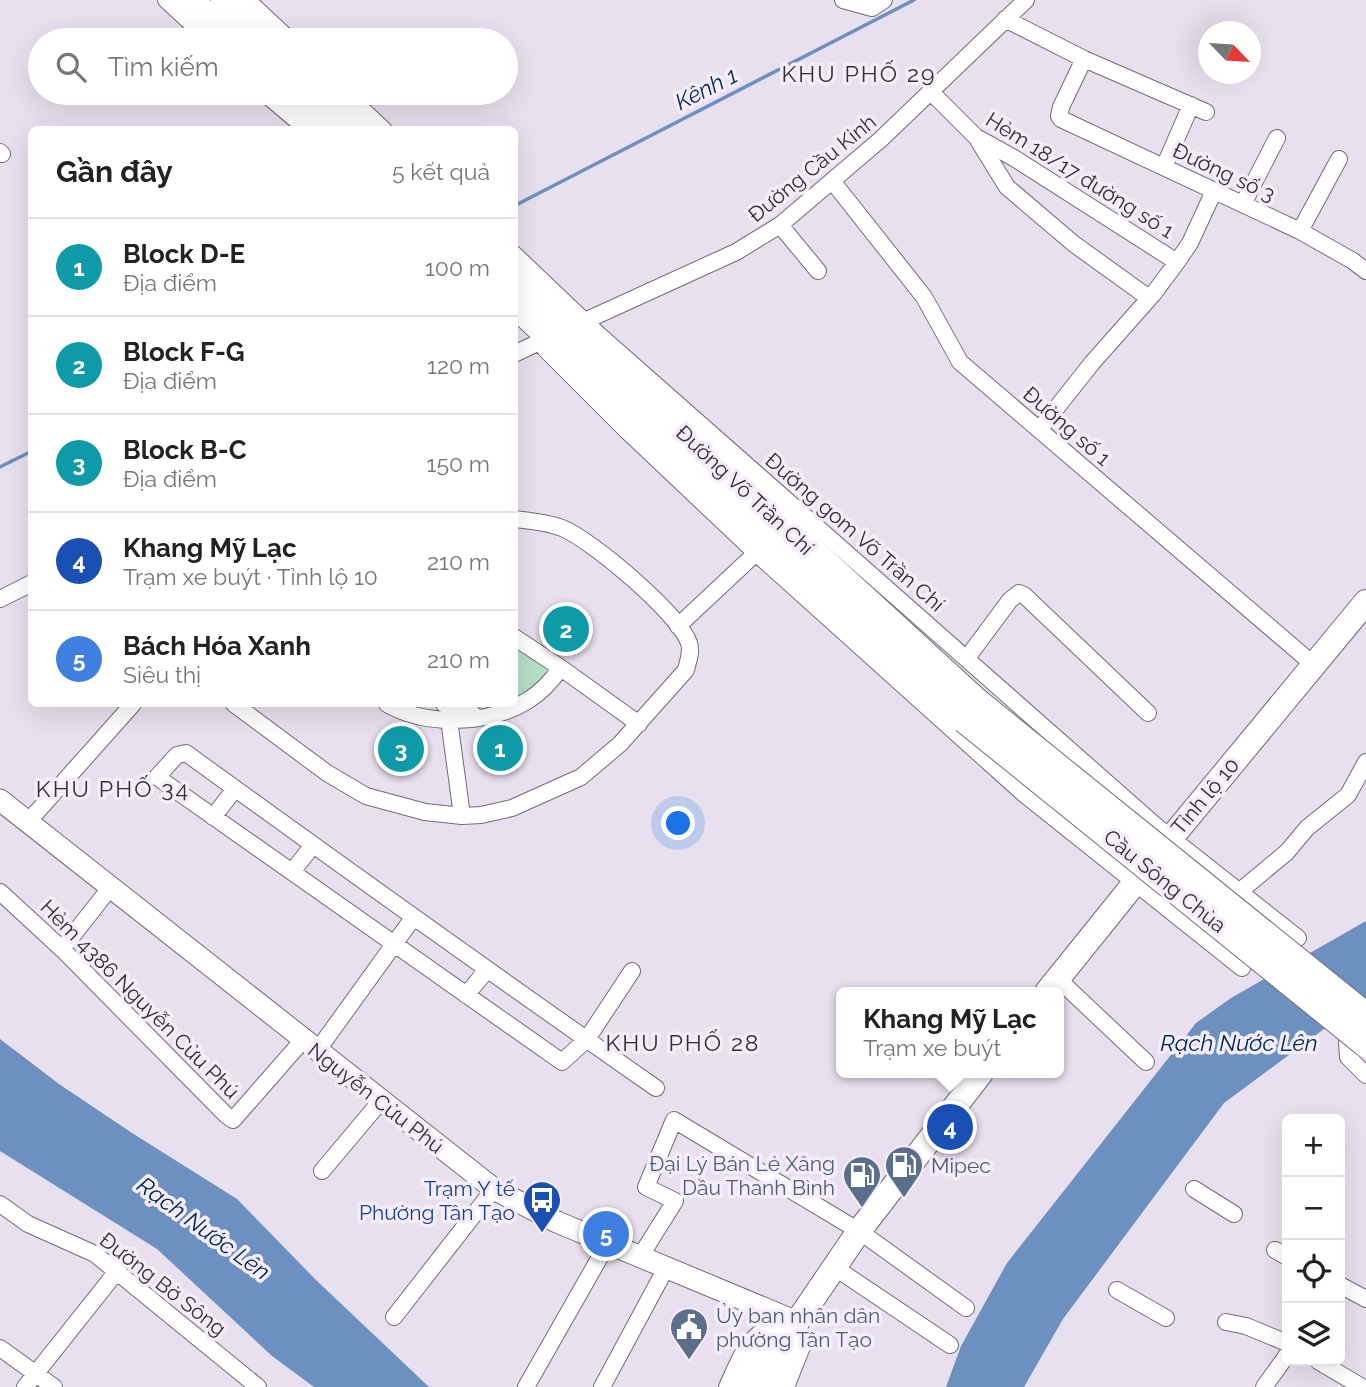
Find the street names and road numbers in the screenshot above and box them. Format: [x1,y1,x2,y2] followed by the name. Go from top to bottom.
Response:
[981,107,1179,243] street label: Hẻm 18/17 đường số 1
[743,109,881,227] street label: Đường Cầu Kinh
[1169,137,1279,207] street label: Đường số 3
[1018,381,1116,471] street label: Đường số 1
[671,420,819,560] street label: Đường Võ Trần Chí
[760,448,950,617] street label: Đường gom Võ Trần Chí
[1166,752,1244,840] street label: Tỉnh lộ 10
[1099,824,1231,938] street label: Cầu Sông Chùa
[35,894,245,1104] street label: Hẻm 4386 Nguyễn Cửu Phú
[303,1037,449,1159] street label: Nguyễn Cửu Phú
[95,1227,231,1341] street label: Đường Bờ Sông

